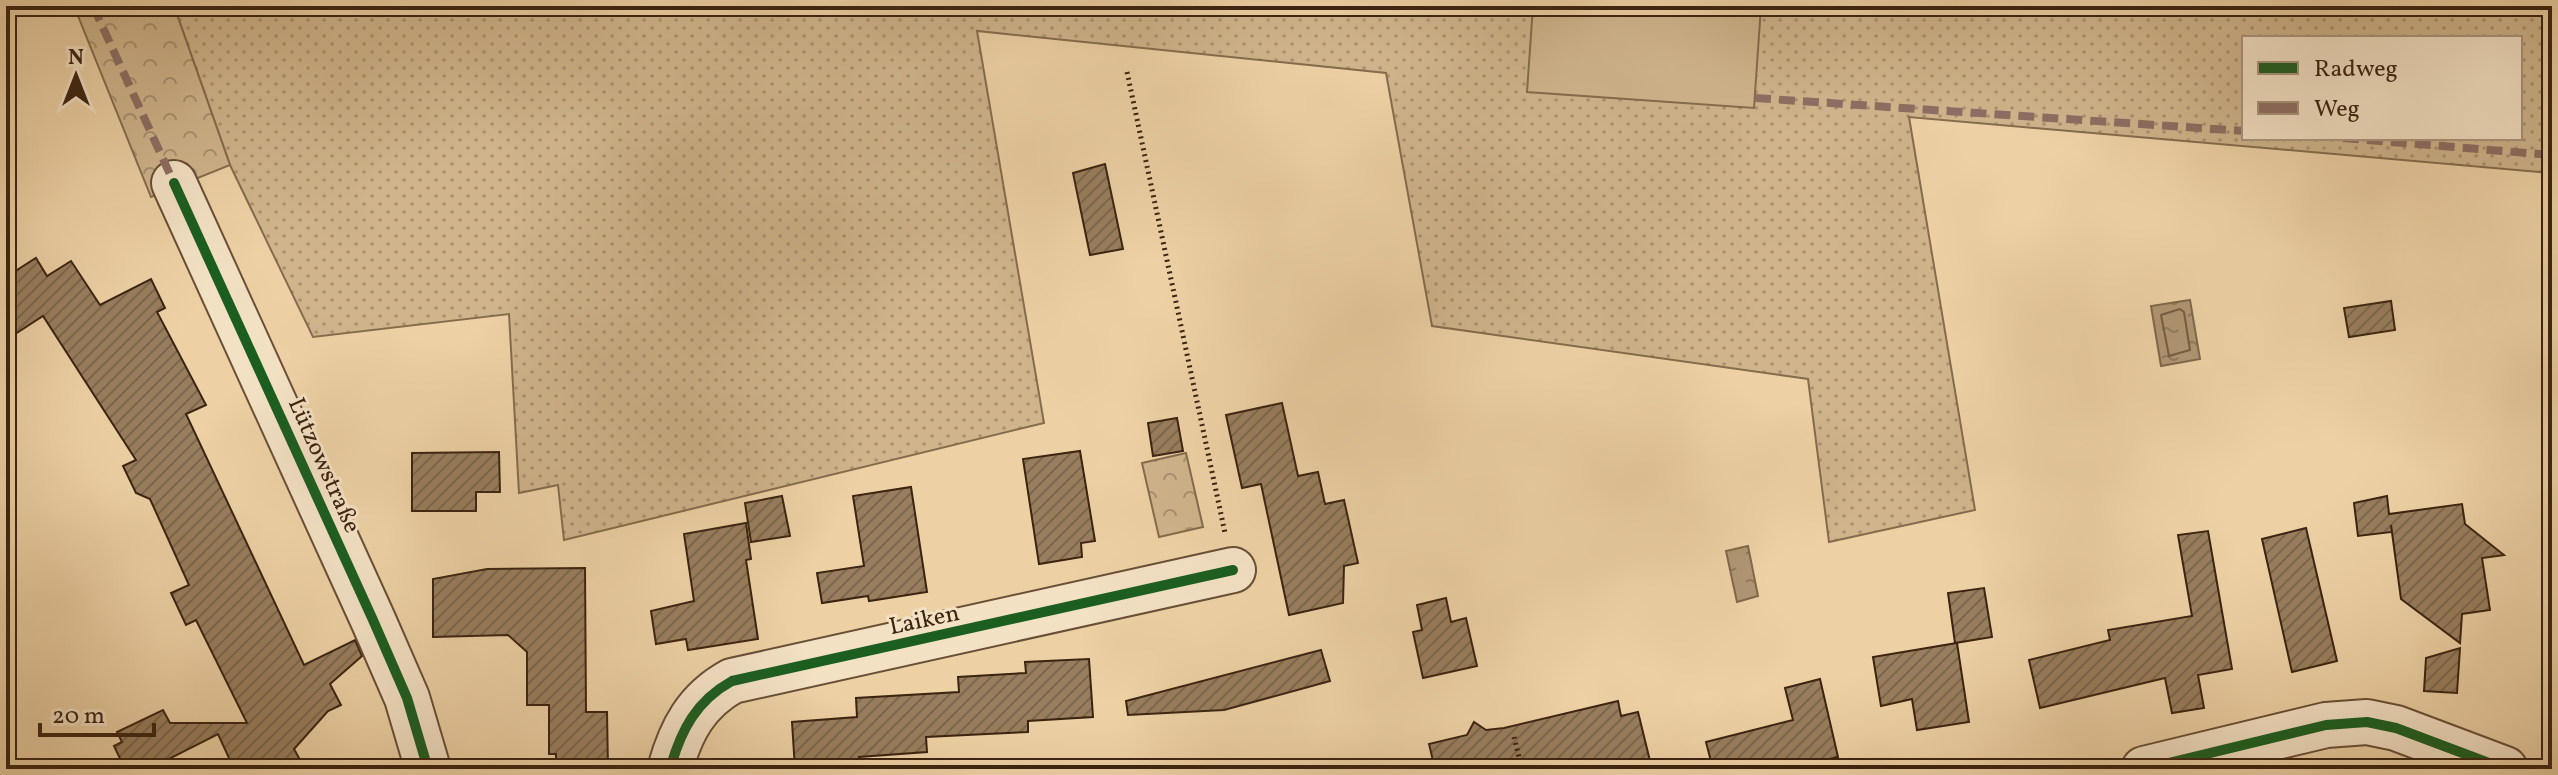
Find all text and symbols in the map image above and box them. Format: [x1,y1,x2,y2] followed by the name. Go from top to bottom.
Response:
[36,36,116,116] north arrow
[2242,36,2522,140] legend
[68,43,84,74] text: N
[2314,53,2398,87] text: Radweg
[2314,93,2360,127] text: Weg
[278,393,368,539] street label: Lützowstraße
[886,597,963,645] street label: Laiken
[40,687,154,737] scale bar
[52,700,105,734] text: 20 m

